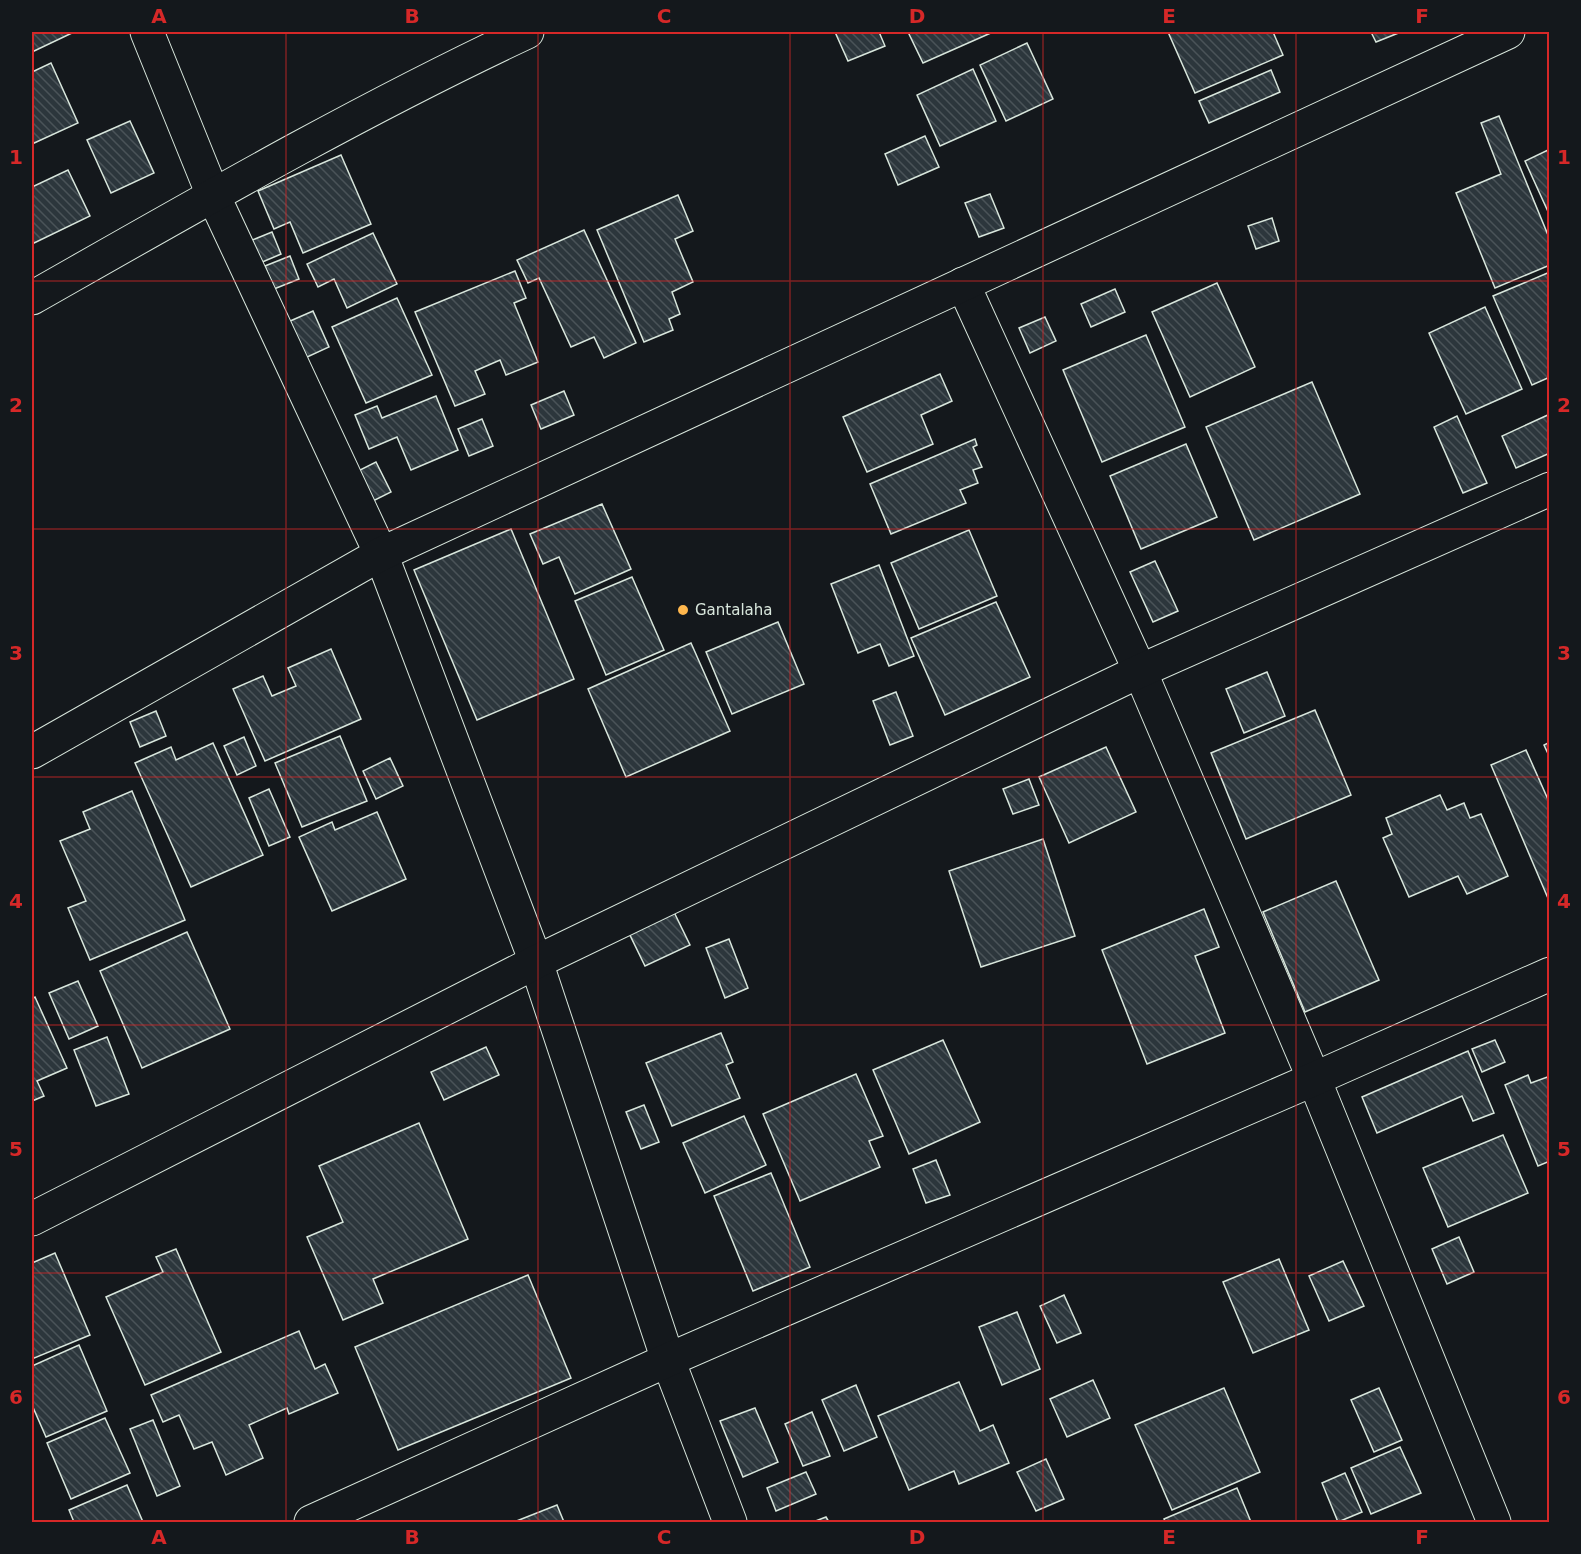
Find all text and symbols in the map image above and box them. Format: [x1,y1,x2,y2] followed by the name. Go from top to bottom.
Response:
[151,4,167,28] text: A
[404,4,420,28] text: B
[657,4,671,28] text: C
[909,4,925,28] text: D
[1162,4,1176,28] text: E
[1415,4,1429,28] text: F
[9,145,23,169] text: 1
[1557,145,1571,169] text: 1
[9,393,23,417] text: 2
[1557,393,1571,417] text: 2
[695,601,772,619] place label: Gantalaha
[676,603,690,617] marker: Gantalaha
[9,641,23,665] text: 3
[1557,641,1571,665] text: 3
[9,889,23,913] text: 4
[1557,889,1571,913] text: 4
[9,1137,23,1161] text: 5
[1557,1137,1571,1161] text: 5
[9,1385,23,1409] text: 6
[1557,1385,1571,1409] text: 6
[151,1525,167,1549] text: A
[404,1525,420,1549] text: B
[657,1525,671,1549] text: C
[909,1525,925,1549] text: D
[1162,1525,1176,1549] text: E
[1415,1525,1429,1549] text: F

